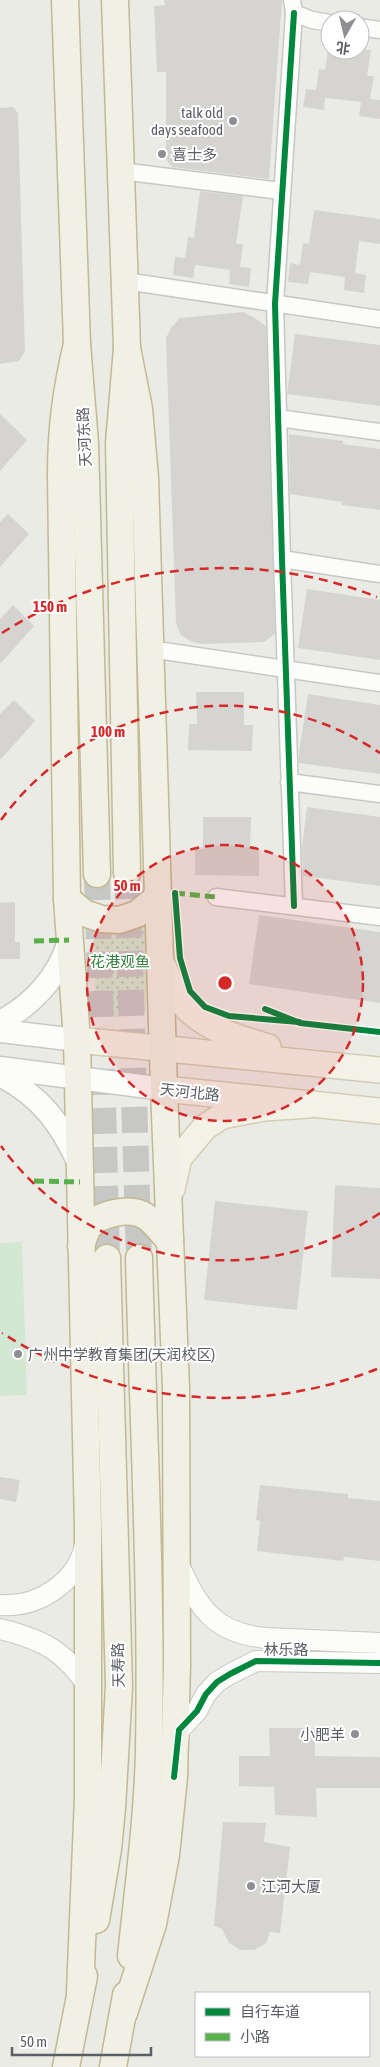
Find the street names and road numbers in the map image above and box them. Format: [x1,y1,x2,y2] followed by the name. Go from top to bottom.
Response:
[74,407,94,467] street label: 天河东路
[159,1080,221,1104] street label: 天河北路
[263,1641,309,1658] street label: 林乐路
[109,1642,127,1688] street label: 天寿路

